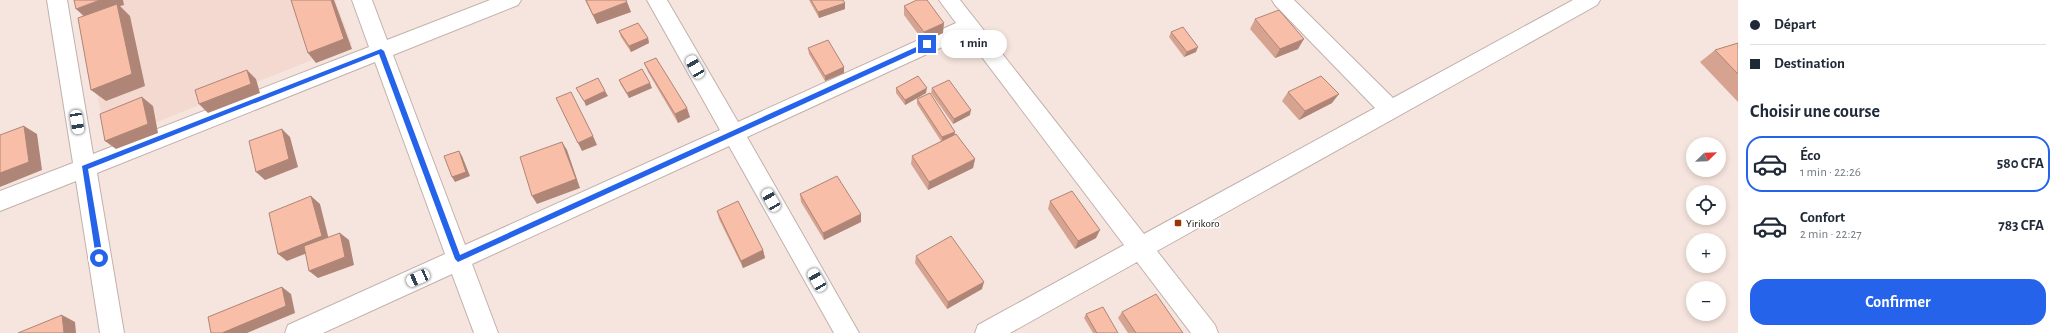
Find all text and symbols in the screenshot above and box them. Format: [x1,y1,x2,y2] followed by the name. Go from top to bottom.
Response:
[1774,17,1816,32] text: Départ
[941,30,1007,58] callout: 1 min
[918,35,936,53] route end
[960,37,988,50] text: 1 min
[684,54,706,80] car
[1774,56,1845,71] text: Destination
[1750,103,1880,121] text: Choisir une course
[69,109,85,135] car
[1686,137,1726,177] north arrow
[1686,137,1726,321] map controls
[1752,146,1788,182] icon: car
[1800,148,1821,163] text: Éco
[1997,156,2044,171] text: 580 CFA
[1800,166,1861,179] text: 1 min · 22:26
[1686,185,1726,225] button: locate
[760,187,782,213] car
[1752,208,1788,244] icon: car
[1800,210,1845,225] text: Confort
[1173,218,1183,228] marker: Yirikoro
[1186,218,1220,229] place label: Yirikoro
[1998,218,2044,233] text: 783 CFA
[1800,228,1862,241] text: 2 min · 22:27
[1686,233,1726,273] button: +
[90,249,108,267] route start
[806,267,828,293] car
[405,268,431,288] car
[1750,279,2046,325] button: Confirmer
[1686,281,1726,321] button: −

